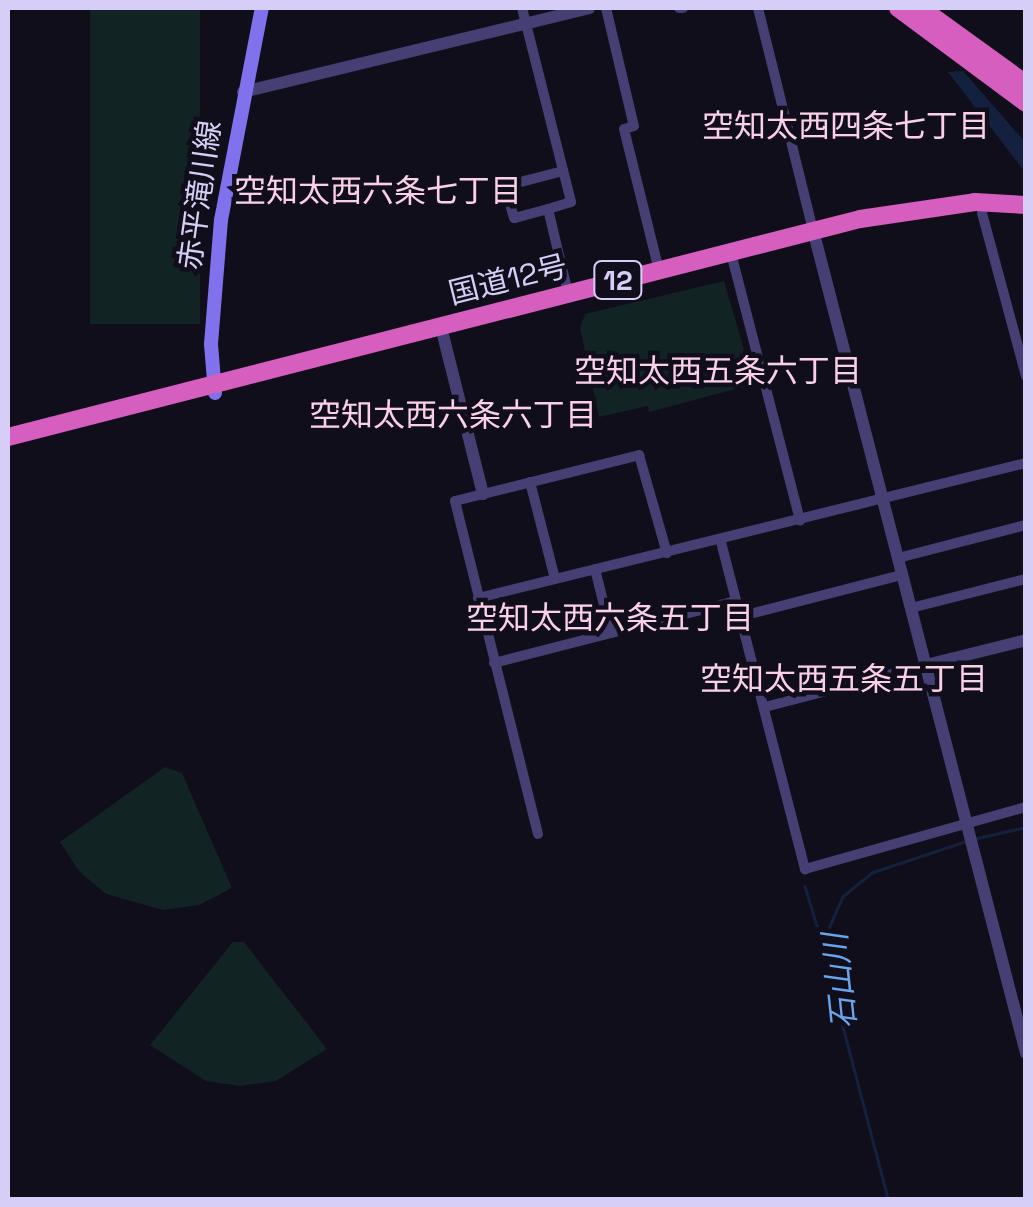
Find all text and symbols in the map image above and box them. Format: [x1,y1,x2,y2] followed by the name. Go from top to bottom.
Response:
[702,107,990,145] district label: 空知太西四条七丁目
[172,118,228,272] street label: 赤平滝川線
[234,172,522,210] district label: 空知太西六条七丁目
[445,248,571,312] street label: 国道12号
[593,257,643,303] road number: 12
[574,352,862,390] district label: 空知太西五条六丁目
[309,396,597,434] district label: 空知太西六条六丁目
[466,599,754,637] district label: 空知太西六条五丁目
[700,660,988,698] district label: 空知太西五条五丁目
[816,931,864,1031] water label: 石山川

